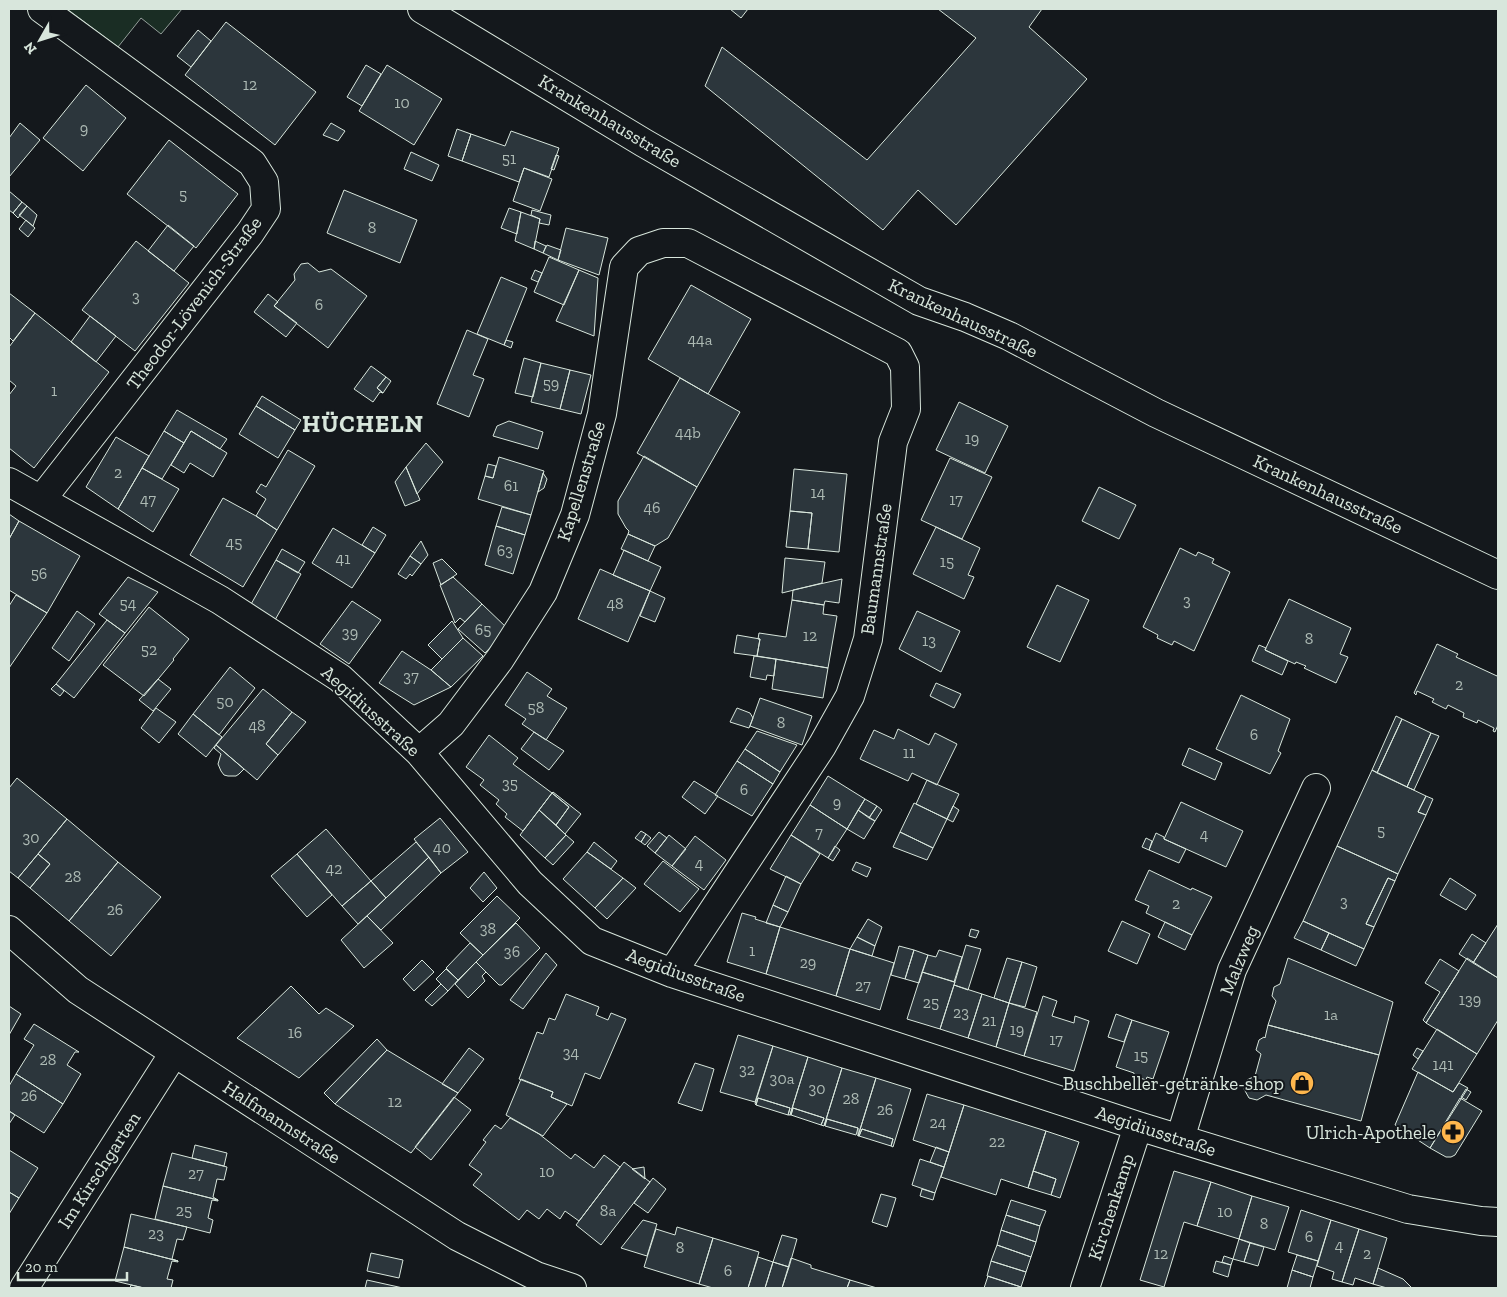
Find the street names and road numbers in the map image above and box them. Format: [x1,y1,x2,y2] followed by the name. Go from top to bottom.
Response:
[535,69,686,173] street label: Krankenhausstraße
[121,212,267,394] street label: Theodor-Lövenich-Straße
[885,273,1041,363] street label: Krankenhausstraße
[552,418,610,544] street label: Kapellenstraße
[1250,449,1406,539] street label: Krankenhausstraße
[855,502,897,636] street label: Baumannstraße
[317,661,425,762] street label: Aegidiusstraße
[1215,921,1264,998] street label: Malzweg
[623,943,749,1007] street label: Aegidiusstraße
[219,1075,345,1169] street label: Halfmannstraße
[1093,1101,1219,1161] street label: Aegidiusstraße
[53,1107,145,1233] street label: Im Kirschgarten
[1083,1151,1139,1263] street label: Kirchenkamp

